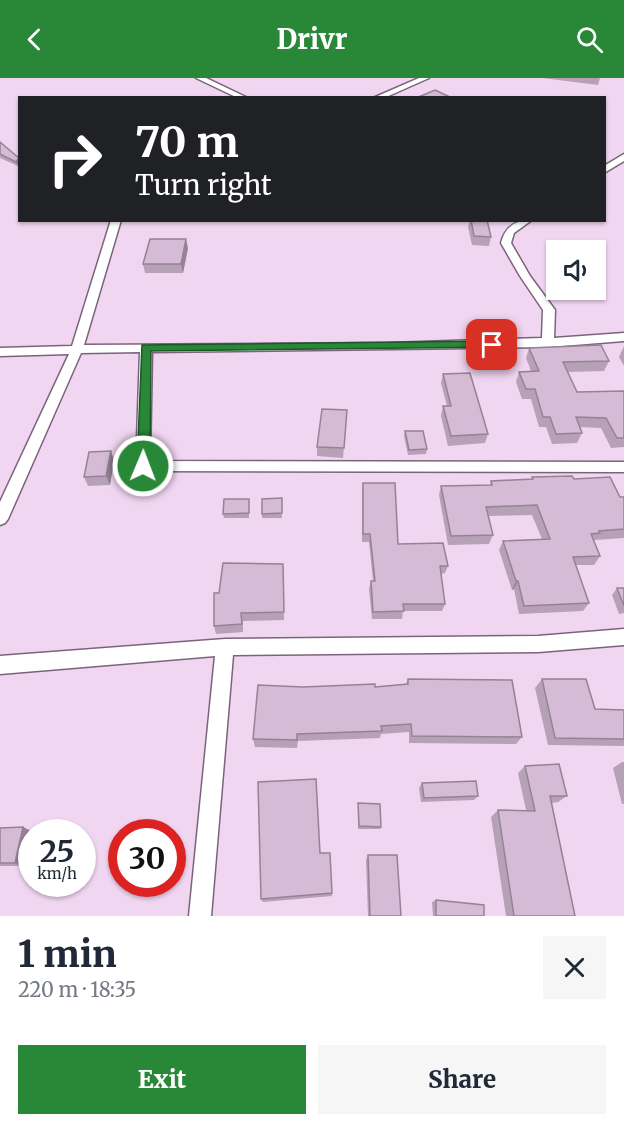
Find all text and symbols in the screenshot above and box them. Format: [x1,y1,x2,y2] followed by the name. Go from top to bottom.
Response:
[276,22,348,56] text: Drivr
[18,23,51,56] icon: back
[573,23,606,56] icon: search
[135,116,239,168] text: 70 m
[36,120,114,198] icon: right
[135,168,272,202] text: Turn right
[546,240,606,300] map controls
[546,240,606,300] button: sound
[466,319,517,370] pin
[475,328,508,361] icon: arrive
[111,434,175,498] position arrow
[108,819,186,897] speed limit sign: 30
[40,832,74,870] text: 25
[37,864,77,883] text: km/h
[18,932,117,977] text: 1 min
[543,936,606,999] button: close
[18,977,136,1002] text: 220 m · 18:35
[18,1045,306,1114] button: Exit
[318,1045,606,1114] button: Share

